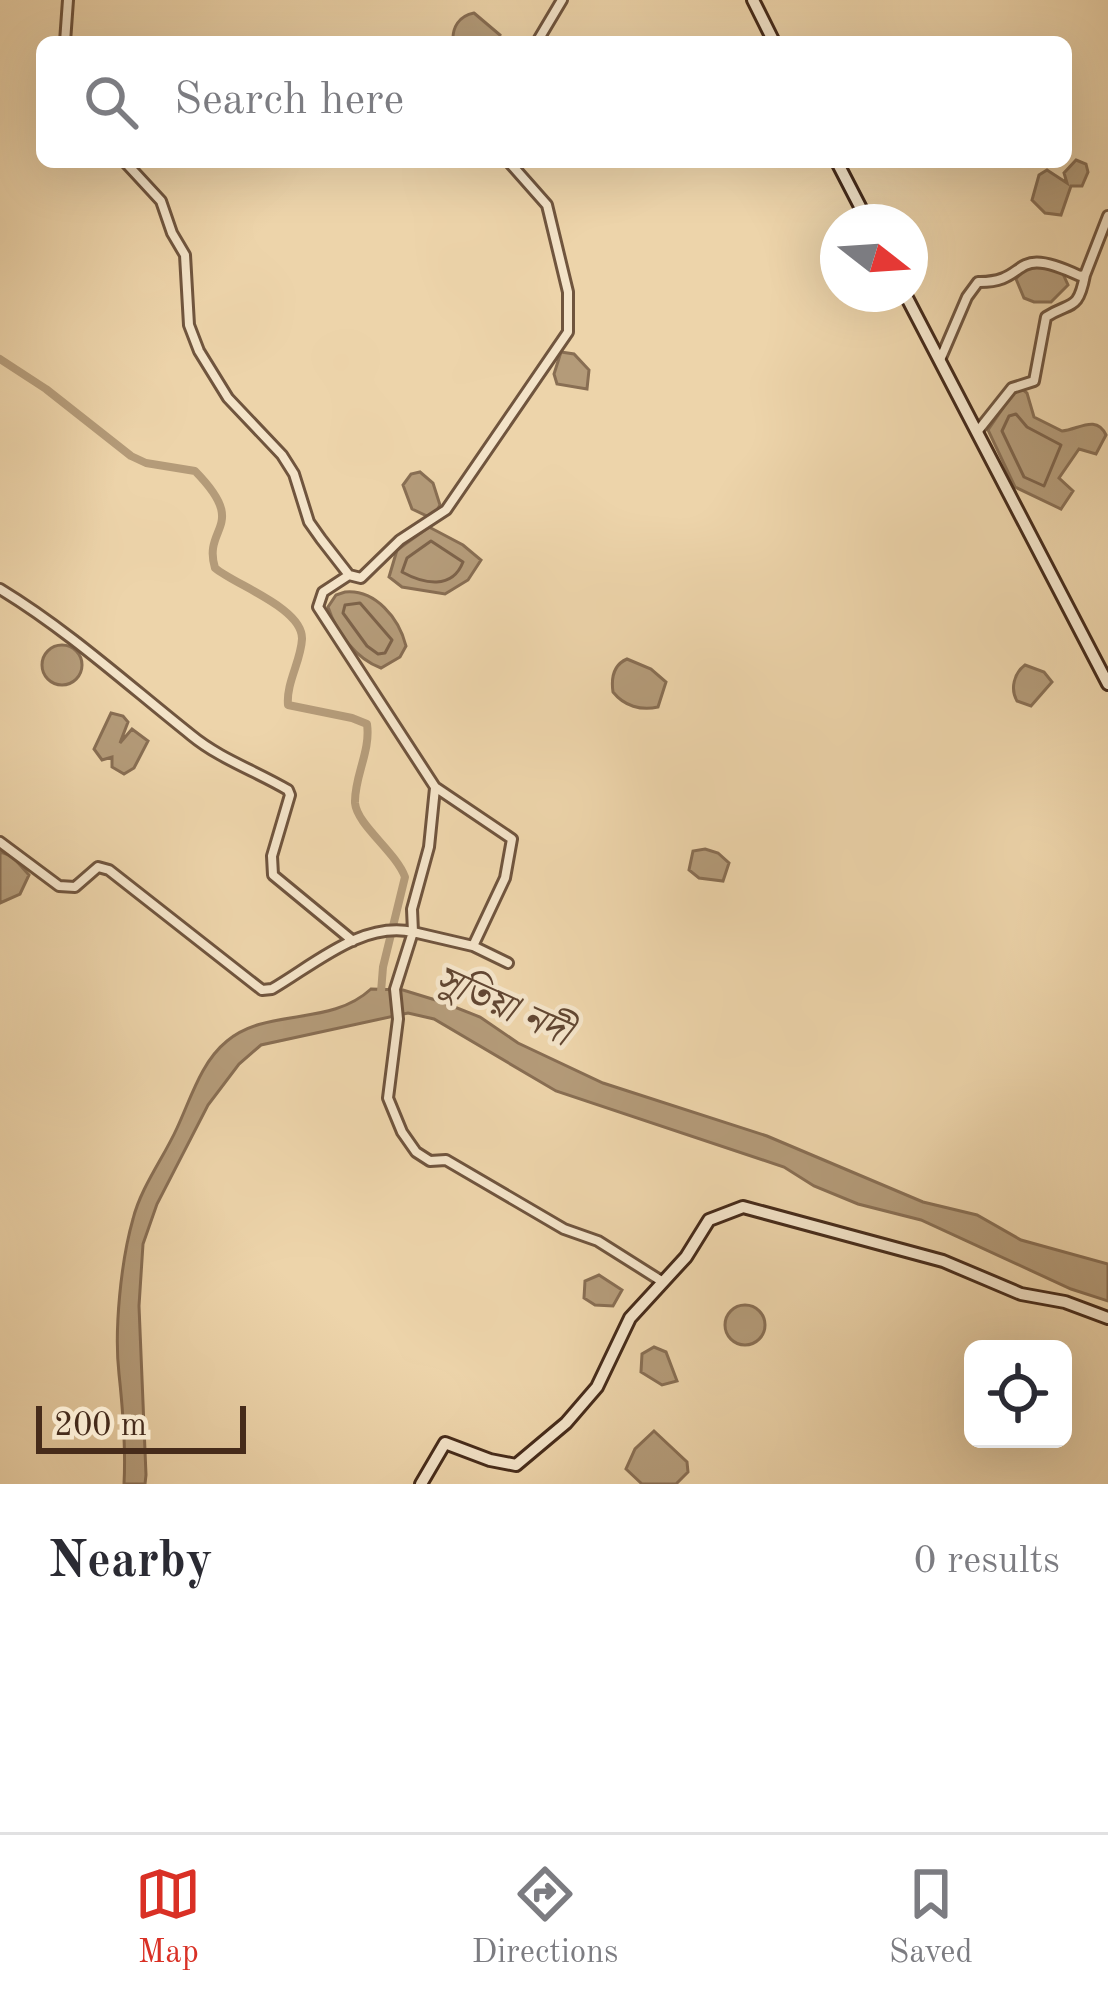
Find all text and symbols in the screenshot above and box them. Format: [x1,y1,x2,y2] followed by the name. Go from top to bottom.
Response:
[36,36,1072,168] search box
[78,69,144,135] icon: search
[174,79,404,124] text: Search here
[820,204,928,312] north arrow
[428,955,582,1057] water label: সুতিয়া নদী
[964,1340,1072,1448] map controls
[964,1340,1072,1448] button: locate
[36,1400,246,1453] scale bar
[54,1410,147,1443] text: 200 m
[48,1537,213,1588] text: Nearby
[914,1542,1060,1581] text: 0 results
[135,1861,201,1974] tab: Map
[472,1861,618,1974] tab: Directions
[889,1861,973,1974] tab: Saved

